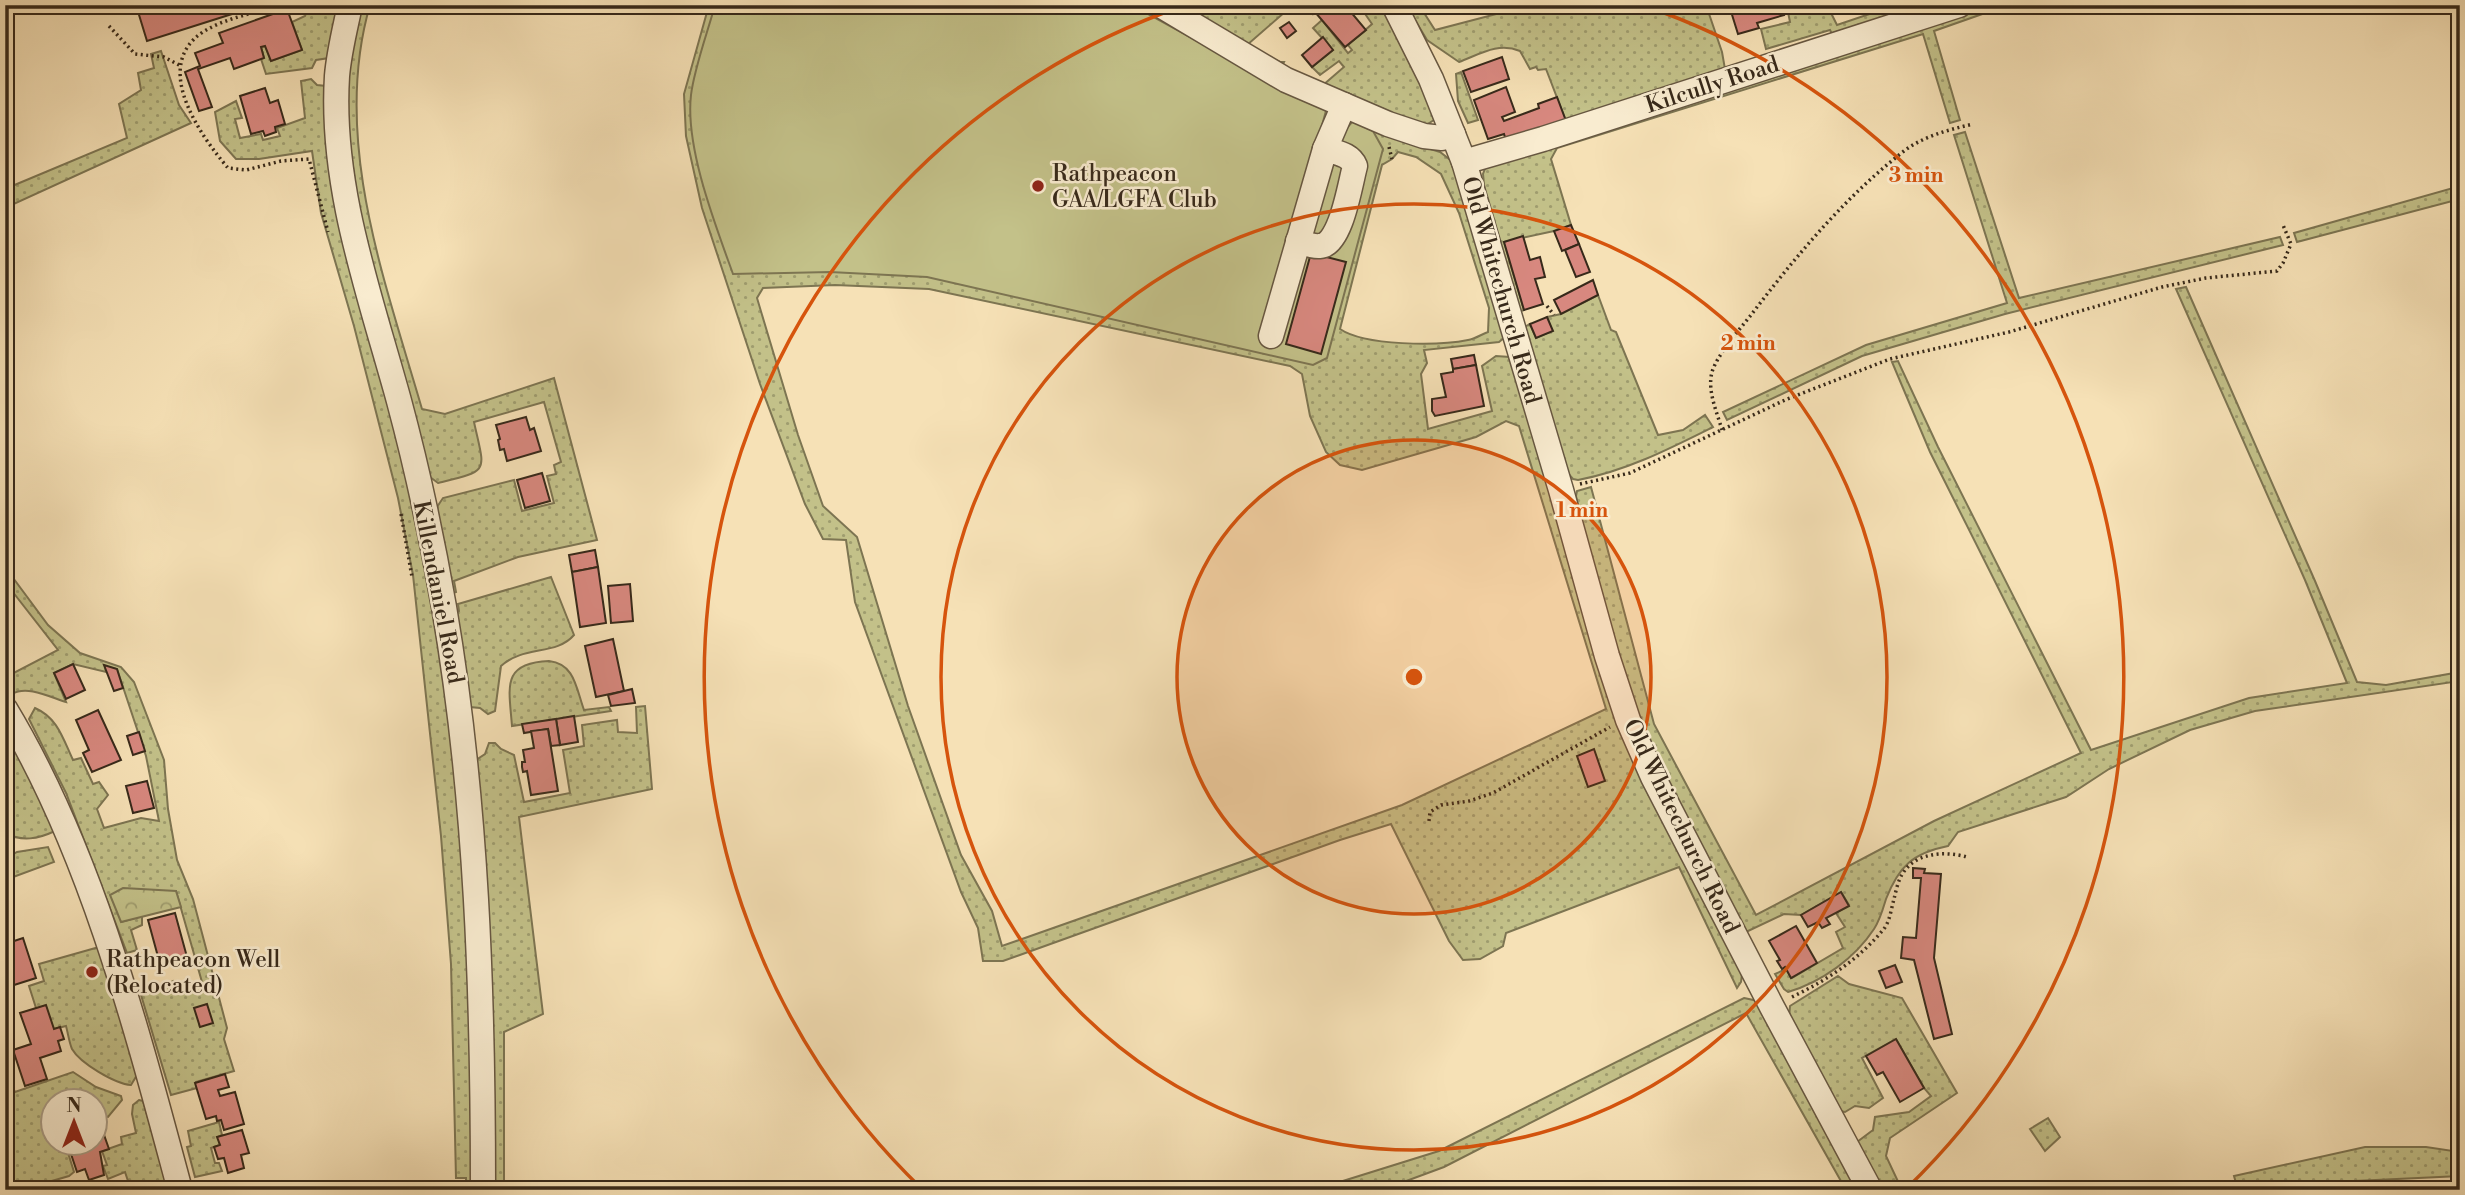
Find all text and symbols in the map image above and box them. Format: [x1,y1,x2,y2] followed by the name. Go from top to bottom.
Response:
[1642,50,1783,120] street label: Kilcully Road
[1052,160,1217,214] place label: Rathpeacon GAA/LGFA Club
[1889,163,1943,189] text: 3 min
[1455,173,1547,407] street label: Old Whitechurch Road
[1030,178,1046,194] marker: Rathpeacon GAA/LGFA Club
[1720,331,1776,357] text: 2 min
[407,498,469,686] street label: Killendaniel Road
[1556,498,1608,524] text: 1 min
[1402,665,1426,689] centre of rings
[1617,715,1745,938] street label: Old Whitechurch Road
[106,946,281,1000] place label: Rathpeacon Well (Relocated)
[84,964,100,980] marker: Rathpeacon Well (Relocated)
[38,1086,108,1156] north arrow
[66,1094,82,1118] text: N

